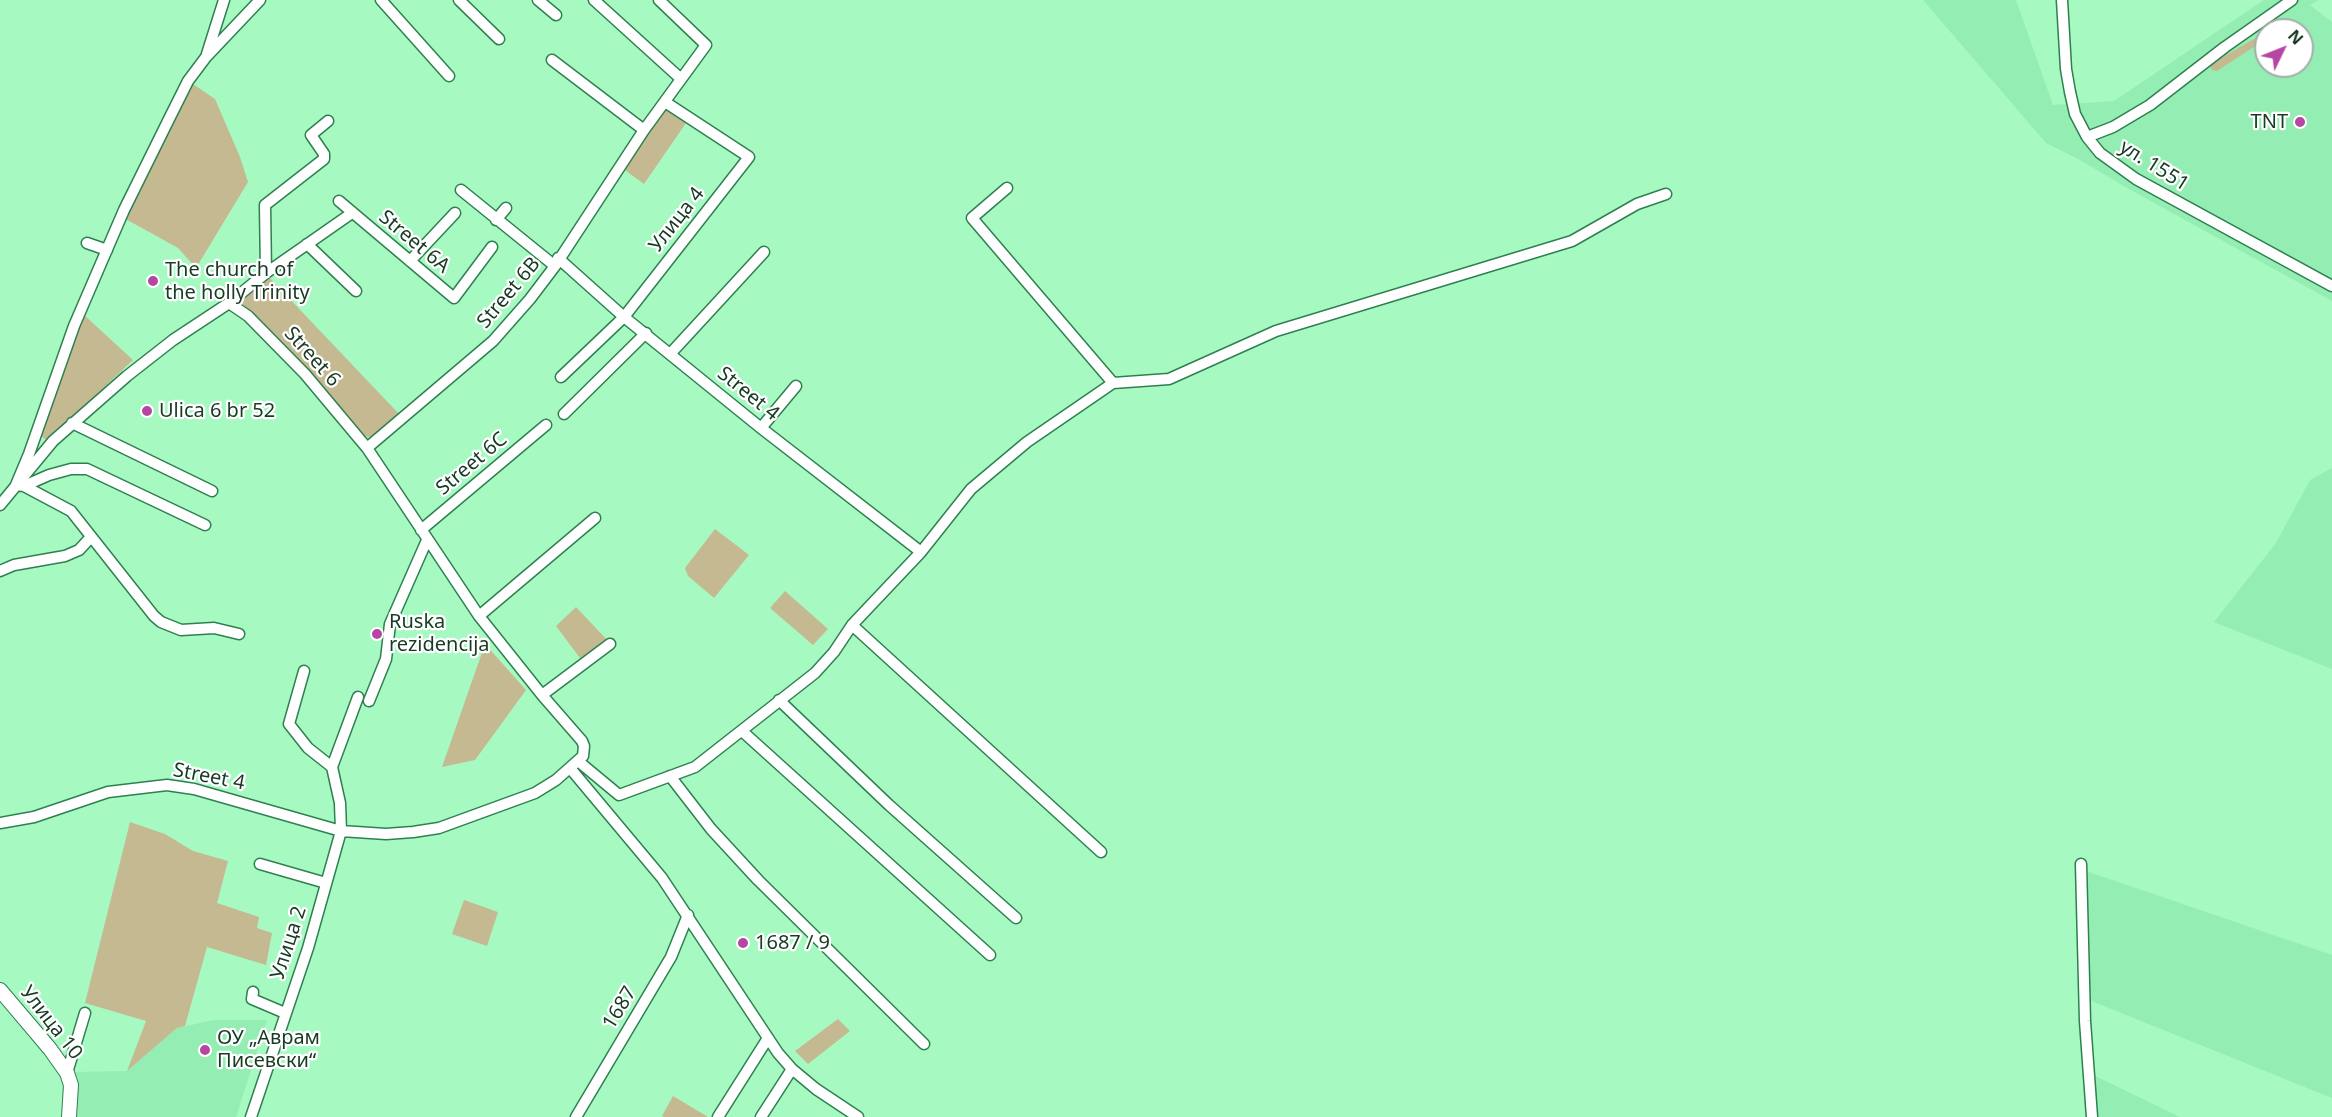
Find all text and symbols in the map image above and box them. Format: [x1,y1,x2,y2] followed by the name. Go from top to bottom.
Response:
[2254,18,2314,78] north arrow
[2283,25,2308,49] text: N
[2251,110,2288,134] place label: TNT
[2293,115,2307,129] marker: TNT
[2115,135,2193,197] street label: ул. 1551
[644,183,710,257] street label: Улица 4
[374,205,454,279] street label: Street 6A
[472,253,546,333] street label: Street 6B
[165,258,310,305] place label: Тhe church of the holly Trinity
[146,274,160,288] marker: Тhe church of the holly Trinity
[279,322,345,392] street label: Street 6
[712,362,784,426] street label: Street 4
[159,399,275,423] place label: Ulica 6 br 52
[140,404,154,418] marker: Ulica 6 br 52
[432,427,512,501] street label: Street 6C
[389,610,490,657] place label: Ruska rezidencija
[370,627,384,641] marker: Ruska rezidencija
[171,758,247,796] street label: Street 4
[266,903,312,983] street label: Улица 2
[755,931,830,955] place label: 1687 / 9
[736,936,750,950] marker: 1687 / 9
[15,981,87,1065] street label: Улица 10
[598,982,642,1034] street label: 1687
[217,1026,320,1073] place label: ОУ „Аврам Писевски“
[198,1043,212,1057] marker: ОУ „Аврам Писевски“

